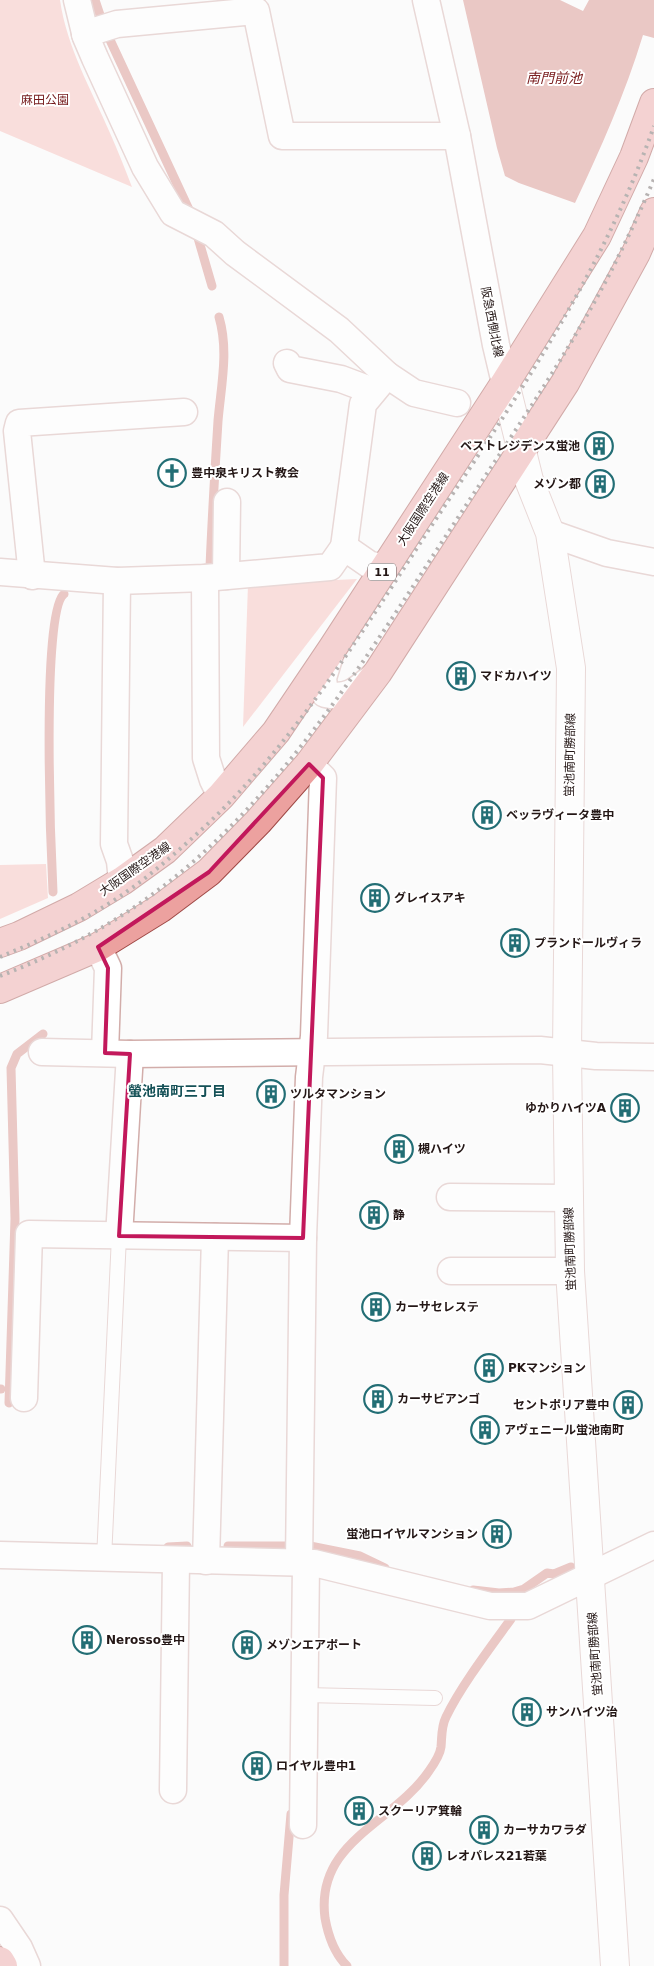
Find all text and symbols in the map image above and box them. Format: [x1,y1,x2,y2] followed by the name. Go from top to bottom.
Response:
[526,70,584,86] water label: 南門前池
[21,93,69,107] park label: 麻田公園
[478,285,506,359] street label: 阪急西側北線
[584,431,614,461] building icon: ベストレジデンス蛍池
[460,439,580,453] place label: ベストレジデンス蛍池
[157,458,187,488] church icon: 豊中泉キリスト教会
[191,466,299,480] place label: 豊中泉キリスト教会
[585,469,615,499] building icon: メゾン都
[394,470,452,548] street label: 大阪国際空港線
[533,477,581,491] place label: メゾン都
[368,564,396,580] road number: 11
[446,661,476,691] building icon: マドカハイツ
[480,669,552,683] place label: マドカハイツ
[562,713,578,797] street label: 蛍池南町勝部線
[472,800,502,830] building icon: ベッラヴィータ豊中
[506,808,614,822] place label: ベッラヴィータ豊中
[97,839,173,899] street label: 大阪国際空港線
[360,883,390,913] building icon: グレイスアキ
[394,891,466,905] place label: グレイスアキ
[500,928,530,958] building icon: プランドールヴィラ
[534,936,642,950] place label: プランドールヴィラ
[256,1079,286,1109] building icon: ツルタマンション
[128,1083,226,1099] district label: 螢池南町三丁目
[290,1087,386,1101] place label: ツルタマンション
[610,1093,640,1123] building icon: ゆかりハイツA
[525,1101,607,1115] place label: ゆかりハイツA
[384,1134,414,1164] building icon: 槻ハイツ
[418,1142,466,1156] place label: 槻ハイツ
[359,1200,389,1230] building icon: 静
[562,1207,578,1291] street label: 蛍池南町勝部線
[393,1208,405,1222] place label: 静
[361,1292,391,1322] building icon: カーサセレステ
[395,1300,479,1314] place label: カーサセレステ
[474,1353,504,1383] building icon: PKマンション
[508,1361,586,1375] place label: PKマンション
[363,1384,393,1414] building icon: カーサビアンゴ
[613,1390,643,1420] building icon: セントポリア豊中
[397,1392,480,1406] place label: カーサビアンゴ
[513,1398,609,1412] place label: セントポリア豊中
[470,1415,500,1445] building icon: アヴェニール蛍池南町
[504,1423,624,1437] place label: アヴェニール蛍池南町
[482,1519,512,1549] building icon: 蛍池ロイヤルマンション
[346,1527,478,1541] place label: 蛍池ロイヤルマンション
[585,1612,605,1696] street label: 蛍池南町勝部線
[72,1625,102,1655] building icon: Nerosso豊中
[232,1630,262,1660] building icon: メゾンエアポート
[106,1633,185,1647] place label: Nerosso豊中
[266,1638,362,1652] place label: メゾンエアポート
[512,1697,542,1727] building icon: サンハイツ治
[546,1705,618,1719] place label: サンハイツ治
[242,1751,272,1781] building icon: ロイヤル豊中1
[276,1759,356,1773] place label: ロイヤル豊中1
[344,1796,374,1826] building icon: スクーリア箕輪
[378,1804,462,1818] place label: スクーリア箕輪
[469,1815,499,1845] building icon: カーサカワラダ
[503,1823,587,1837] place label: カーサカワラダ
[412,1841,442,1871] building icon: レオパレス21若葉
[446,1849,547,1863] place label: レオパレス21若葉

